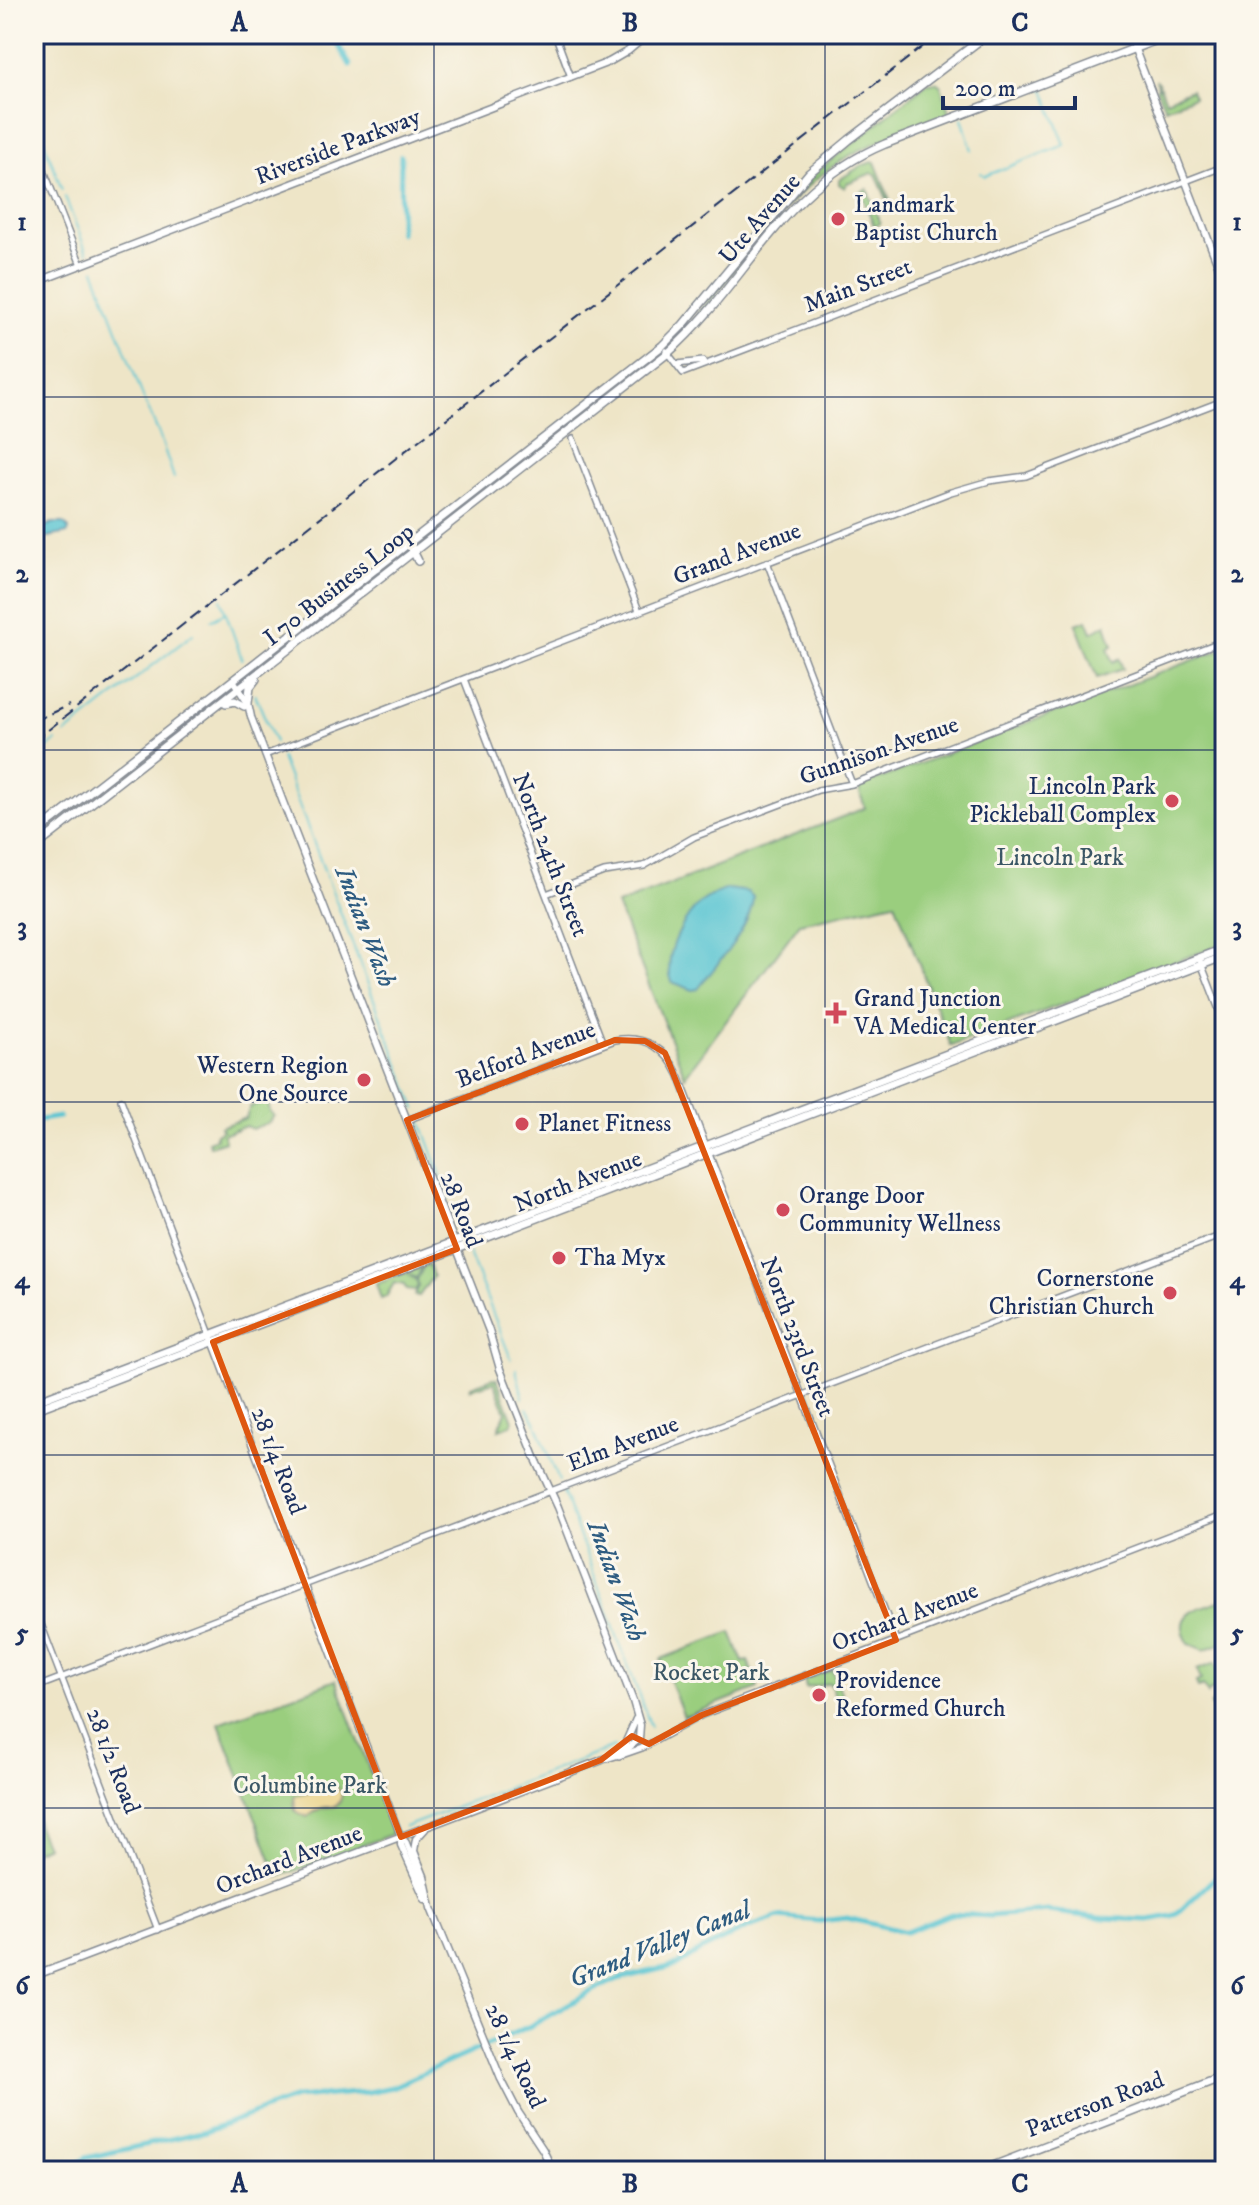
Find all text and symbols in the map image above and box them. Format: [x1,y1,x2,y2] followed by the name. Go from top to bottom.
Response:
[230,7,249,40] text: A
[622,7,638,40] text: B
[1011,7,1029,40] text: C
[943,60,1075,110] scale bar
[955,74,1016,104] text: 200 m
[251,102,425,192] street label: Riverside Parkway
[713,168,807,270] street label: Ute Avenue
[854,190,998,248] place label: Landmark Baptist Church
[17,206,27,239] text: 1
[1232,206,1242,239] text: 1
[829,210,847,228] marker: Landmark Baptist Church
[800,252,916,320] street label: Main Street
[669,516,805,592] street label: Grand Avenue
[258,517,420,653] street label: I 70 Business Loop
[16,558,30,591] text: 2
[1231,558,1245,591] text: 2
[796,710,963,792] street label: Gunnison Avenue
[505,769,595,941] street label: North 24th Street
[969,772,1156,830] place label: Lincoln Park Pickleball Complex
[1163,792,1181,810] marker: Lincoln Park Pickleball Complex
[996,843,1124,873] park label: Lincoln Park
[326,860,403,992] water label: Indian Wash
[17,911,27,944] text: 3
[1232,911,1242,944] text: 3
[853,984,1036,1042] place label: Grand Junction VA Medical Center
[825,1002,847,1024] marker: Grand Junction VA Medical Center
[452,1015,600,1095] street label: Belford Avenue
[196,1051,348,1109] place label: Western Region One Source
[355,1071,373,1089] marker: Western Region One Source
[538,1109,671,1139] place label: Planet Fitness
[513,1115,531,1133] marker: Planet Fitness
[510,1144,646,1220] street label: North Avenue
[433,1168,489,1252] street label: 28 Road
[799,1181,1001,1239] place label: Orange Door Community Wellness
[774,1201,792,1219] marker: Orange Door Community Wellness
[575,1243,666,1273] place label: Tha Myx
[550,1249,568,1267] marker: Tha Myx
[753,1253,841,1421] street label: North 23rd Street
[15,1264,31,1297] text: 4
[989,1264,1154,1322] place label: Cornerstone Christian Church
[1230,1264,1246,1297] text: 4
[1161,1284,1179,1302] marker: Cornerstone Christian Church
[244,1403,312,1519] street label: 28 1/4 Road
[563,1409,683,1479] street label: Elm Avenue
[578,1514,653,1646] water label: Indian Wash
[828,1575,982,1659] street label: Orchard Avenue
[15,1617,29,1650] text: 5
[1230,1617,1244,1650] text: 5
[652,1658,770,1688] park label: Rocket Park
[835,1666,1006,1724] place label: Providence Reformed Church
[810,1686,828,1704] marker: Providence Reformed Church
[79,1704,147,1818] street label: 28 1/2 Road
[233,1771,387,1801] park label: Columbine Park
[212,1818,366,1902] street label: Orchard Avenue
[565,1892,758,1996] water label: Grand Valley Canal
[15,1970,30,2003] text: 6
[1230,1970,1245,2003] text: 6
[478,1999,552,2113] street label: 28 1/4 Road
[1022,2065,1168,2145] street label: Patterson Road
[230,2168,249,2201] text: A
[622,2168,638,2201] text: B
[1011,2168,1029,2201] text: C

